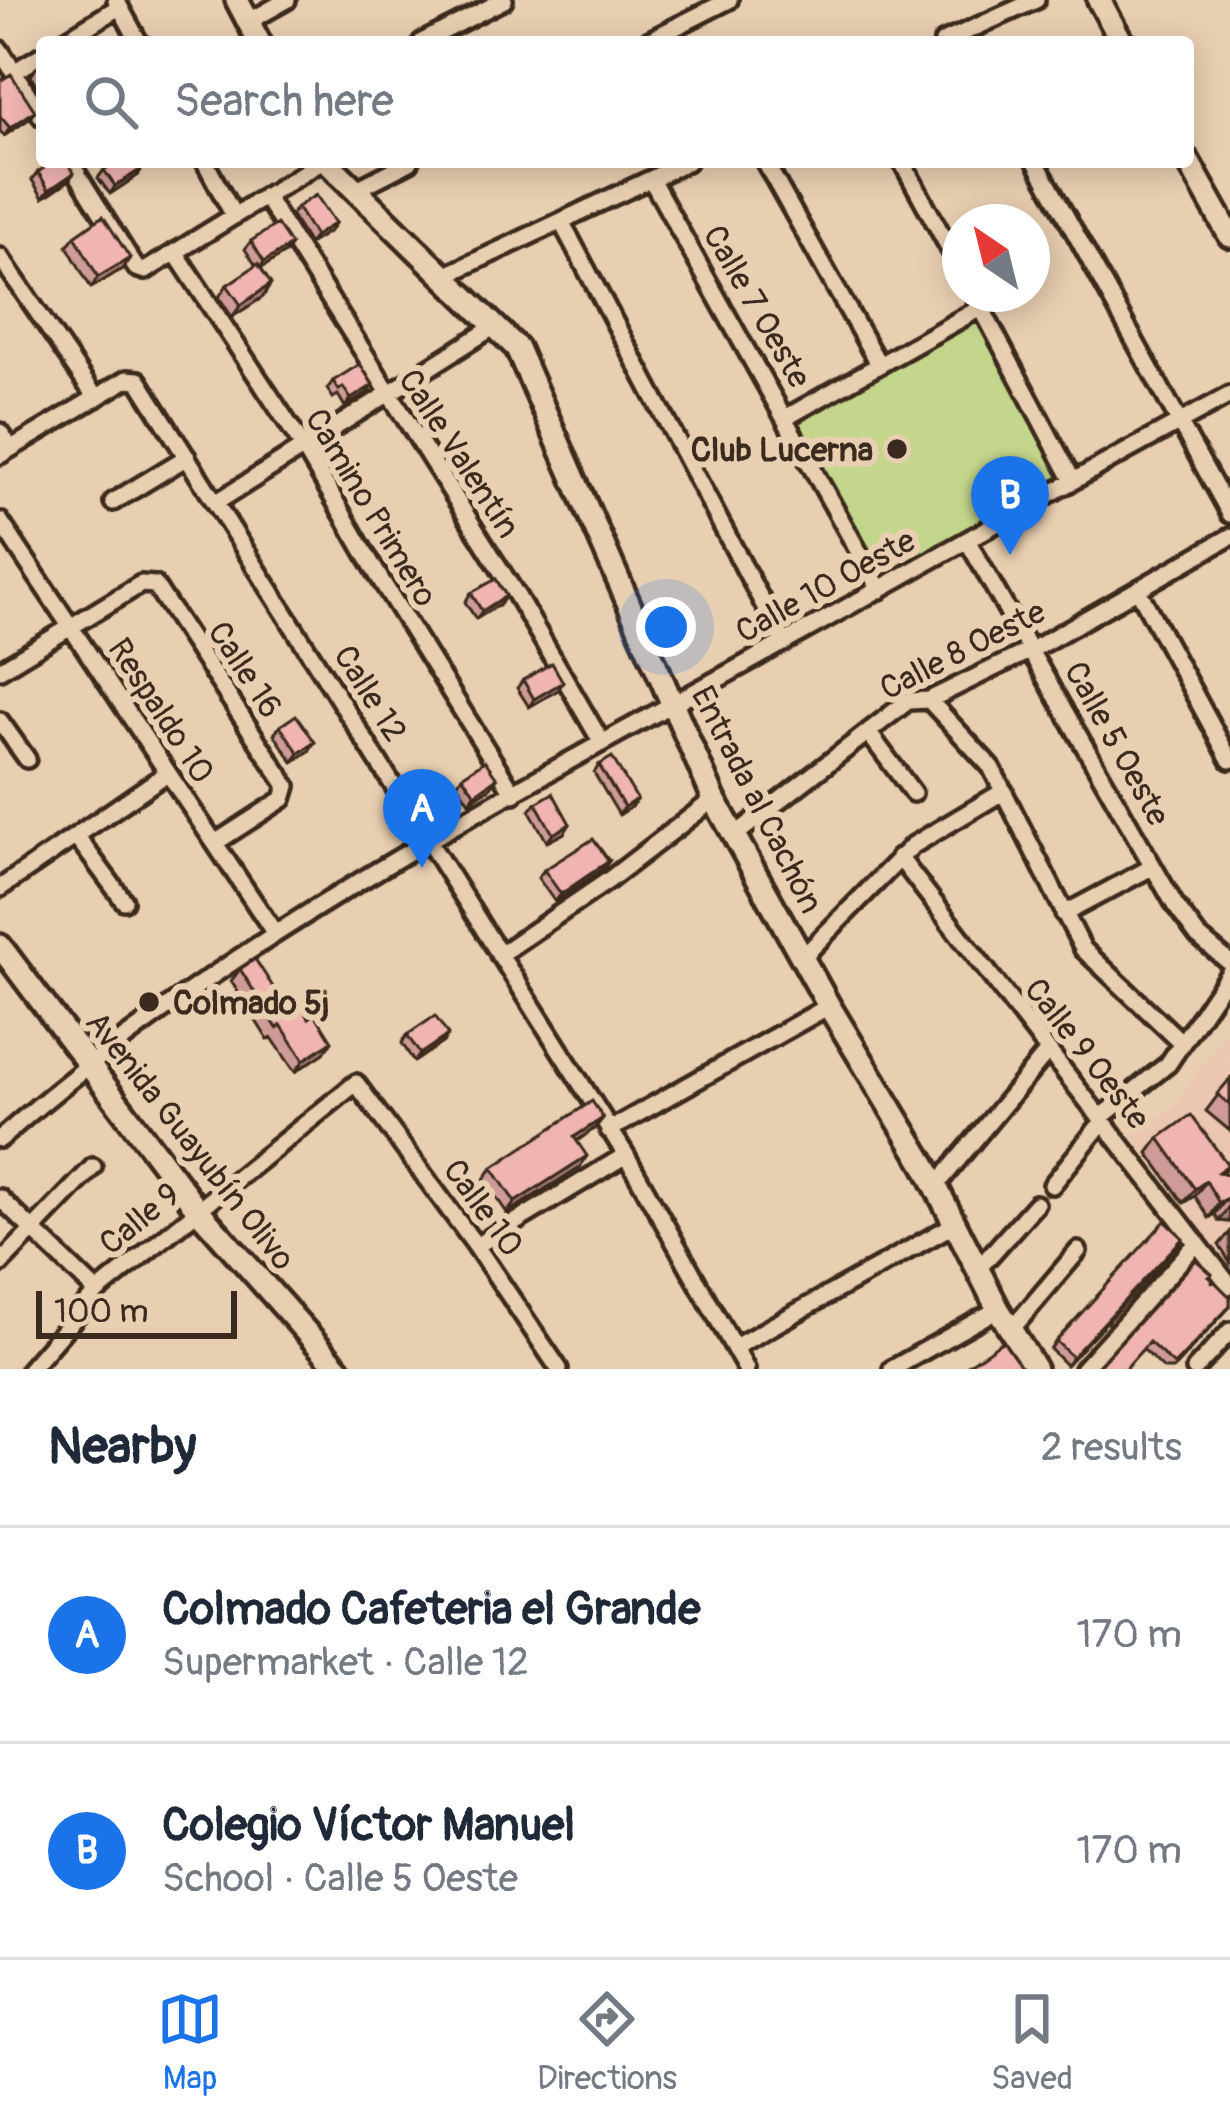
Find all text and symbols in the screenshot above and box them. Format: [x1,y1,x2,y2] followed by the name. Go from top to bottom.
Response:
[36,36,1194,168] search box
[78,69,144,135] icon: search
[174,74,394,130] text: Search here
[942,204,1050,312] north arrow
[694,218,820,395] street label: Calle 7 Oeste
[389,362,528,546] street label: Calle Valentín
[296,401,446,614] street label: Camino Primero
[691,430,873,471] place label: Club Lucerna
[884,436,910,462] marker: Club Lucerna
[971,456,1049,555] pin: B
[729,520,923,652] street label: Calle 10 Oeste
[873,591,1052,710] street label: Calle 8 Oeste
[636,597,696,657] your location
[198,614,291,726] street label: Calle 16
[99,631,223,791] street label: Respaldo 10
[324,638,415,750] street label: Calle 12
[1055,654,1179,833] street label: Calle 5 Oeste
[682,679,832,920] street label: Entrada al Cachón
[383,769,461,868] pin: A
[1015,970,1159,1138] street label: Calle 9 Oeste
[173,983,329,1024] place label: Colmado 5j
[136,989,162,1015] marker: Colmado 5j
[76,1003,304,1279] street label: Avenida Guayubín Olivo
[434,1151,532,1265] street label: Calle 10
[91,1174,189,1264] street label: Calle 9
[36,1285,237,1338] scale bar
[54,1291,148,1332] text: 100 m
[48,1415,196,1479] text: Nearby
[1041,1423,1182,1472] text: 2 results
[162,1582,700,1638] text: Colmado Cafeteria el Grande
[74,1610,100,1659] text: A
[1076,1610,1182,1659] text: 170 m
[162,1638,529,1687] text: Supermarket · Calle 12
[162,1798,575,1854] text: Colegio Víctor Manuel
[76,1826,98,1875] text: B
[1076,1826,1182,1875] text: 170 m
[162,1854,518,1903] text: School · Calle 5 Oeste
[157,1986,223,2099] tab: Map
[537,1986,677,2099] tab: Directions
[991,1986,1073,2099] tab: Saved

